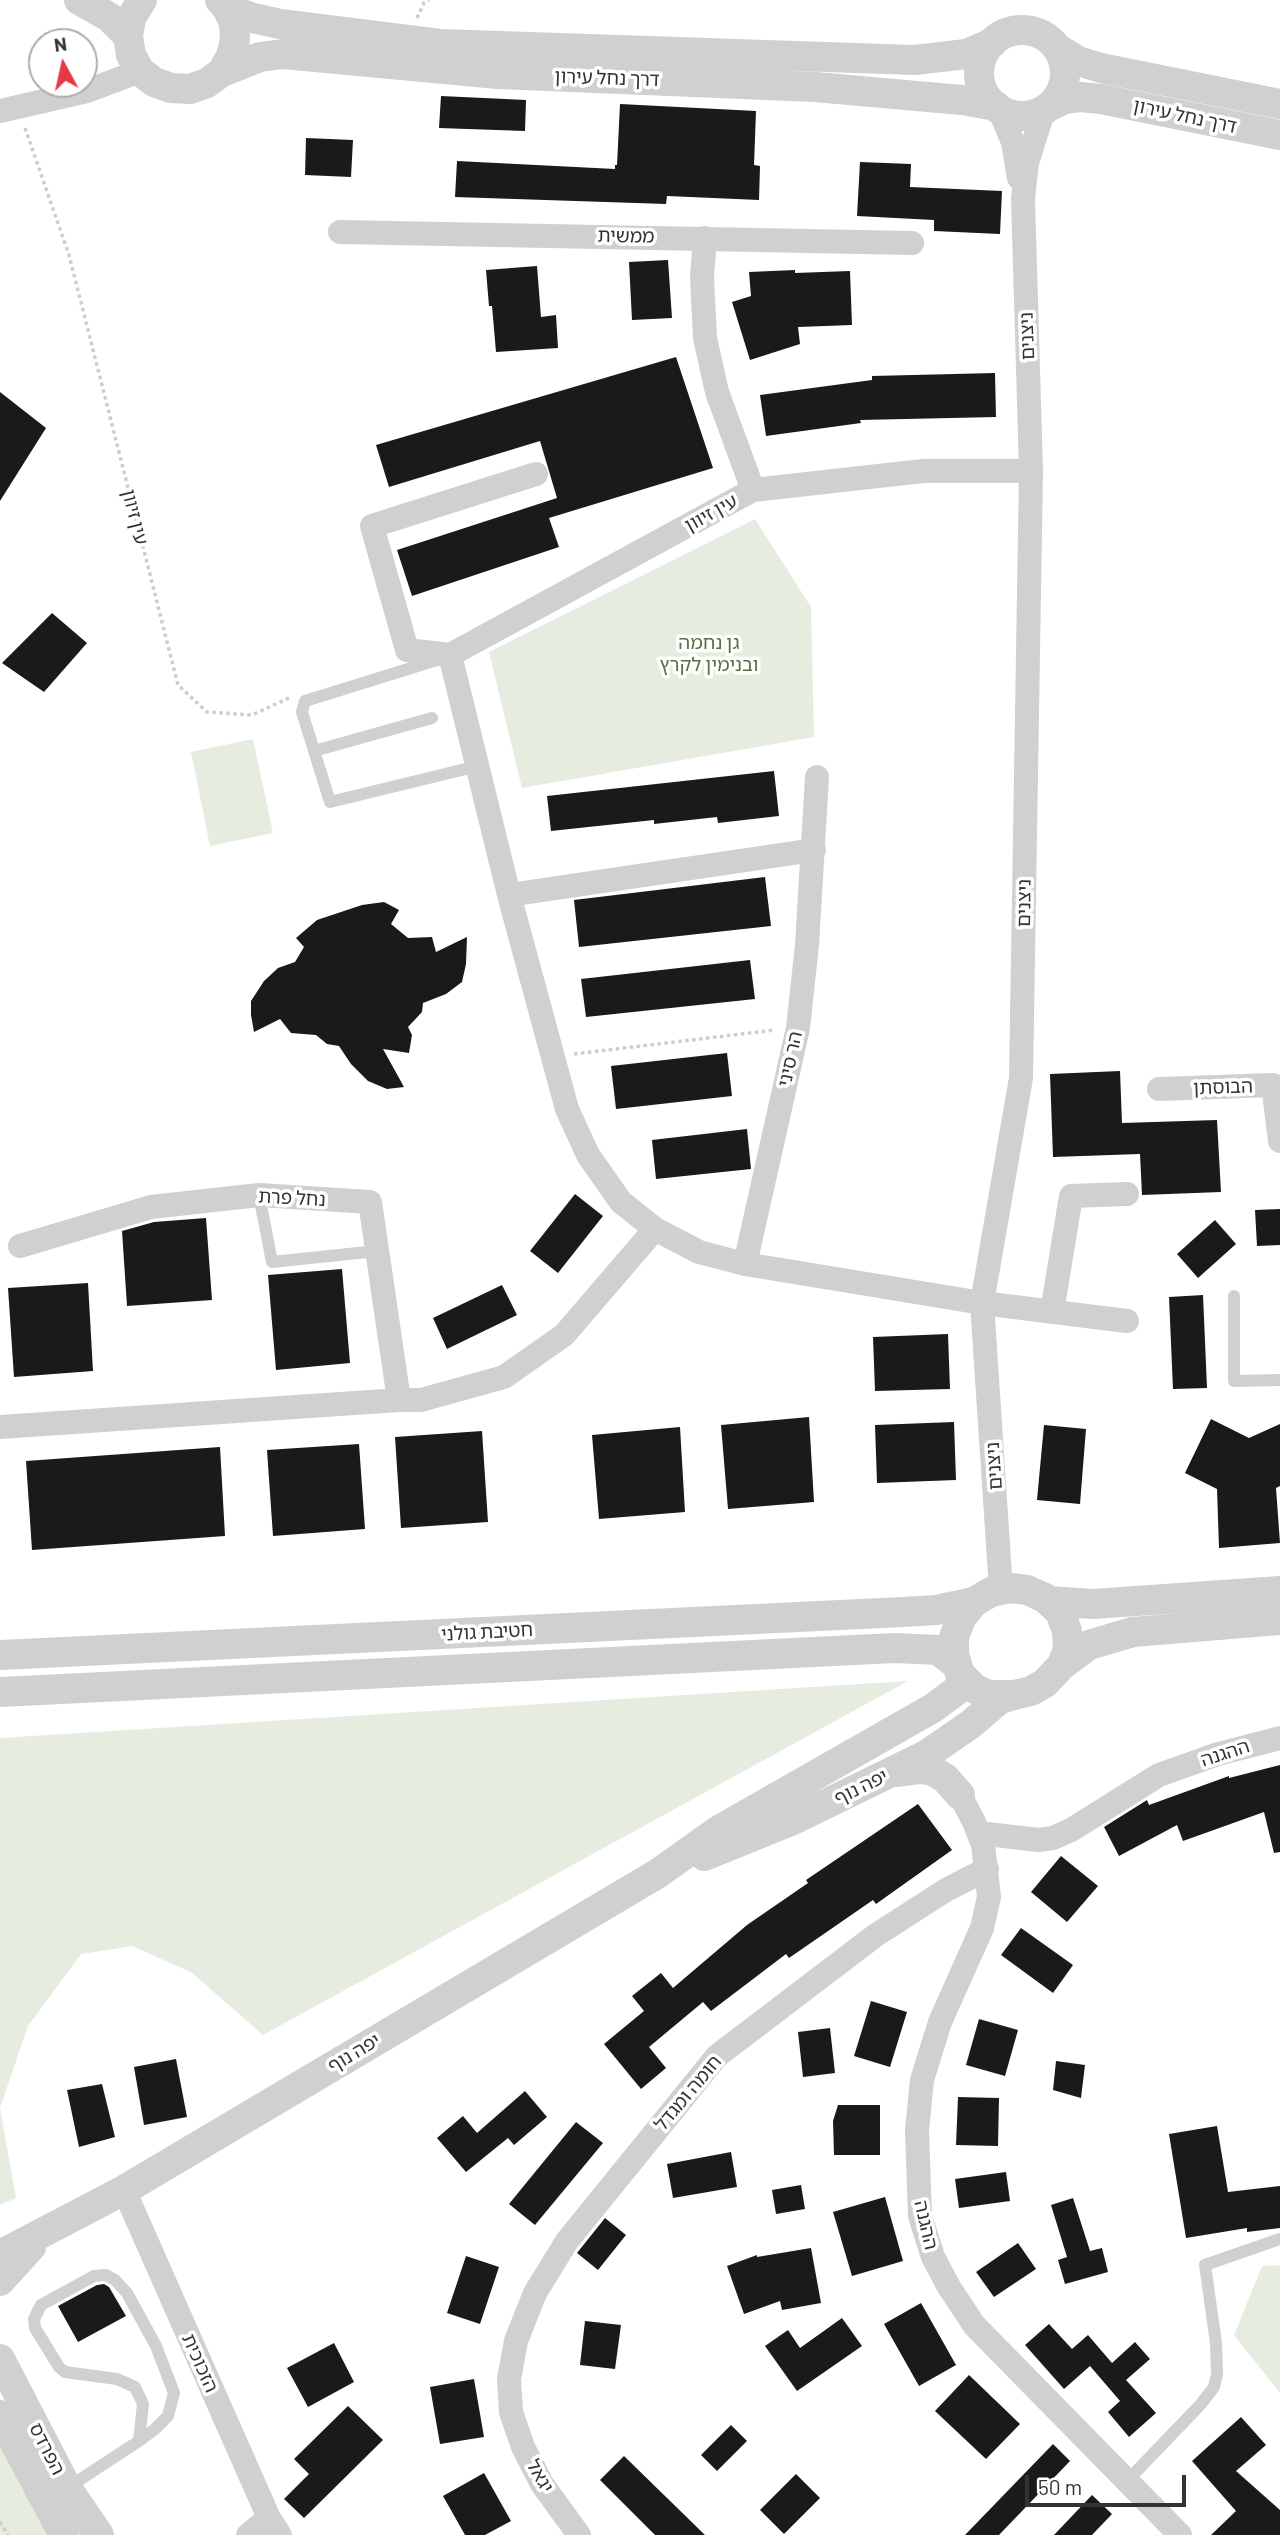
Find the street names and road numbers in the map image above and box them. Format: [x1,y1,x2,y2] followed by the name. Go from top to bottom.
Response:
[554,65,660,91] street label: דרך נחל עירון
[1131,94,1239,138] street label: דרך נחל עירון
[597,224,655,248] street label: ממשית
[1015,312,1039,360] street label: ניצנים
[117,487,153,547] street label: עין זיוון
[681,489,741,537] street label: עין זיוון
[1012,879,1036,927] street label: ניצנים
[773,1029,807,1089] street label: הר סיני
[1193,1075,1253,1099] street label: הבוסתן
[258,1185,326,1211] street label: נחל פרת
[981,1441,1007,1491] street label: ניצנים
[440,1618,534,1646] street label: חטיבת גולני
[1198,1734,1252,1772] street label: ההגנה
[830,1764,892,1810] street label: יפה נוף
[324,2029,384,2077] street label: יפה נוף
[650,2050,726,2136] street label: חומה ומגדל
[909,2198,943,2252] street label: ההגנה
[177,2330,223,2396] street label: הזכוכית
[24,2419,70,2479] street label: הפרדס
[521,2455,559,2497] street label: יגאל

